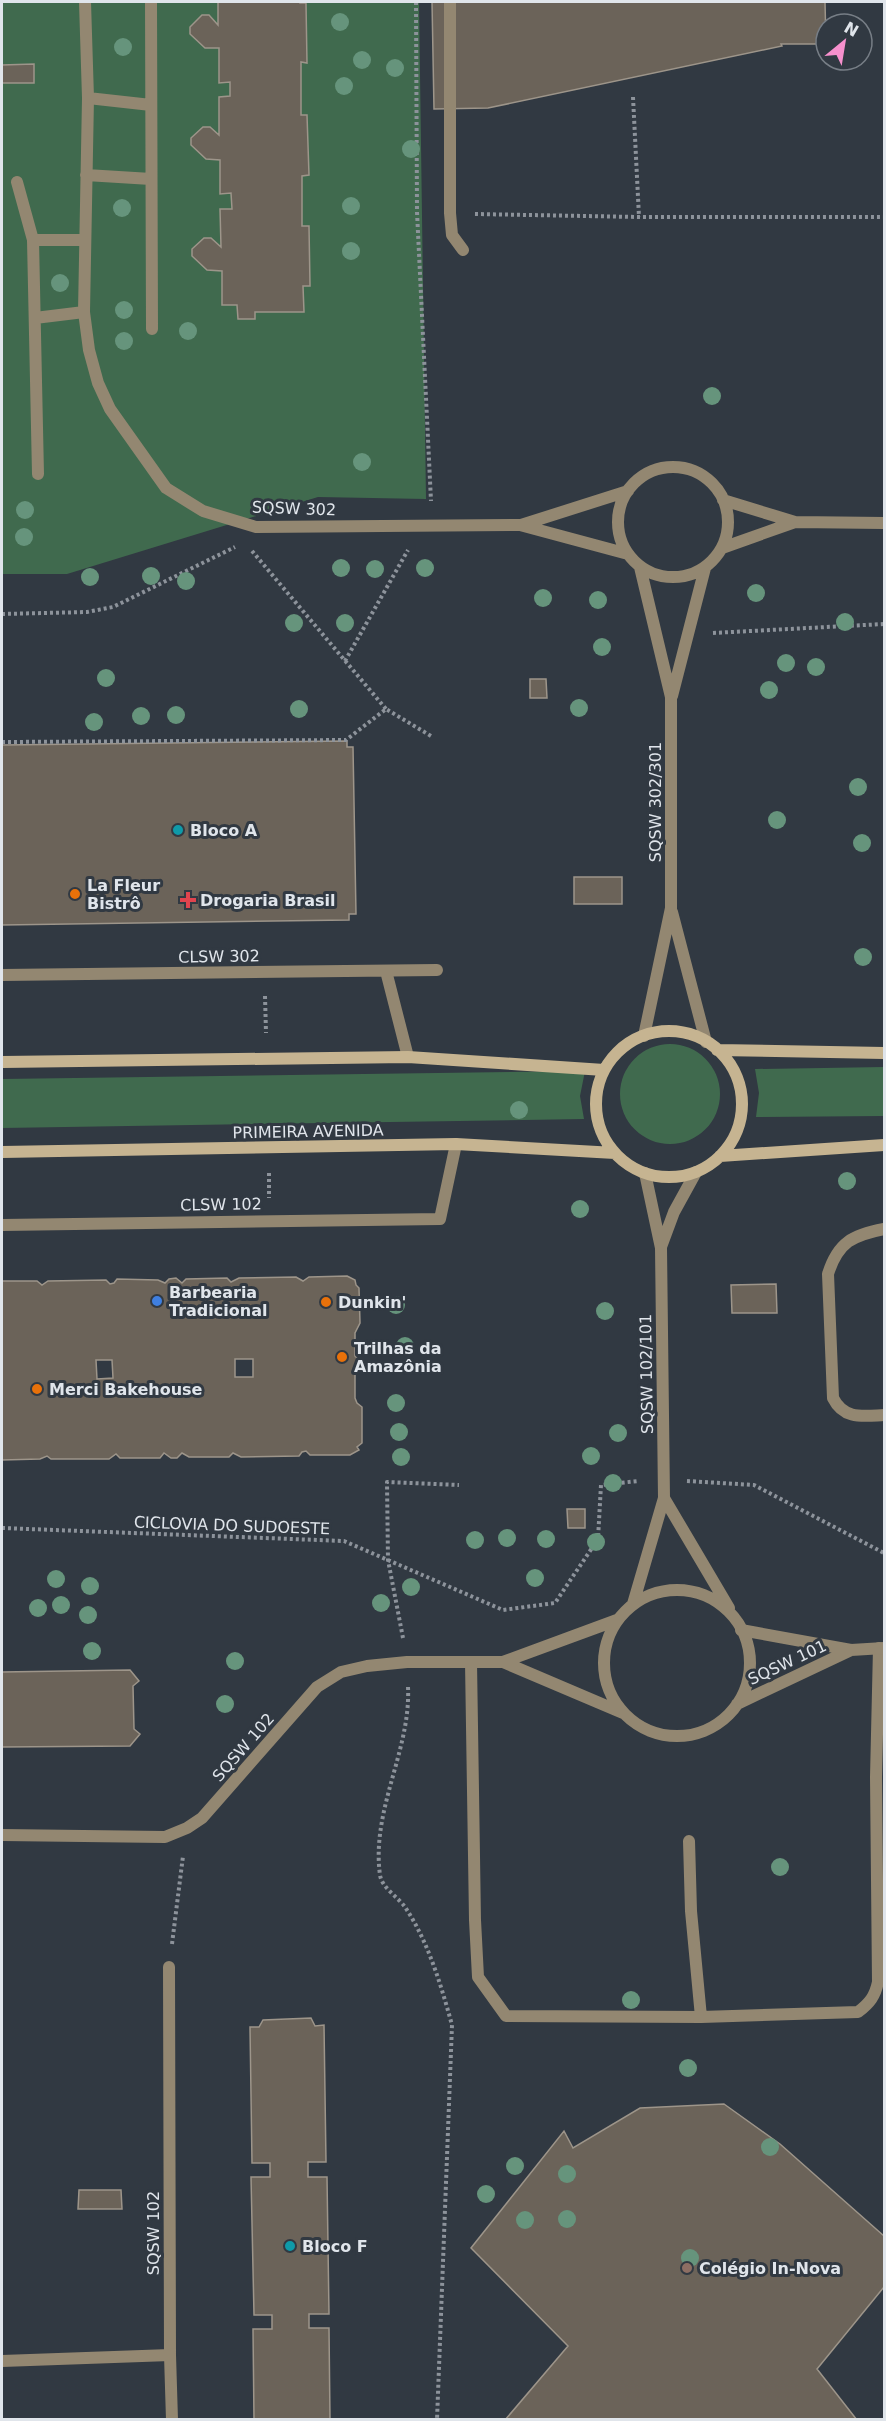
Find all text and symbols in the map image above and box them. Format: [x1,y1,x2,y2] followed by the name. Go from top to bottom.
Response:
[814,12,874,72] north arrow
[841,18,862,41] text: N
[251,498,336,519] street label: SQSW 302
[646,742,665,862] street label: SQSW 302/301
[190,821,258,840] place label: Bloco A
[171,823,185,837] marker: Bloco A
[87,876,160,913] place label: La Fleur Bistrô
[68,887,82,901] marker: La Fleur Bistrô
[200,891,336,910] place label: Drogaria Brasil
[181,893,195,907] marker: Drogaria Brasil
[178,946,260,967] street label: CLSW 302
[232,1121,384,1142] street label: PRIMEIRA AVENIDA
[180,1194,262,1215] street label: CLSW 102
[169,1283,267,1320] place label: Barbearia Tradicional
[338,1293,406,1312] place label: Dunkin'
[150,1294,164,1308] marker: Barbearia Tradicional
[319,1295,333,1309] marker: Dunkin'
[636,1314,657,1434] street label: SQSW 102/101
[354,1339,442,1376] place label: Trilhas da Amazônia
[335,1350,349,1364] marker: Trilhas da Amazônia
[49,1380,203,1399] place label: Merci Bakehouse
[30,1382,44,1396] marker: Merci Bakehouse
[134,1513,330,1538] street label: CICLOVIA DO SUDOESTE
[745,1636,829,1689] street label: SQSW 101
[209,1709,278,1785] street label: SQSW 102
[144,2191,163,2275] street label: SQSW 102
[302,2237,368,2256] place label: Bloco F
[283,2239,297,2253] marker: Bloco F
[699,2259,841,2278] place label: Colégio In-Nova
[680,2261,694,2275] marker: Colégio In-Nova

